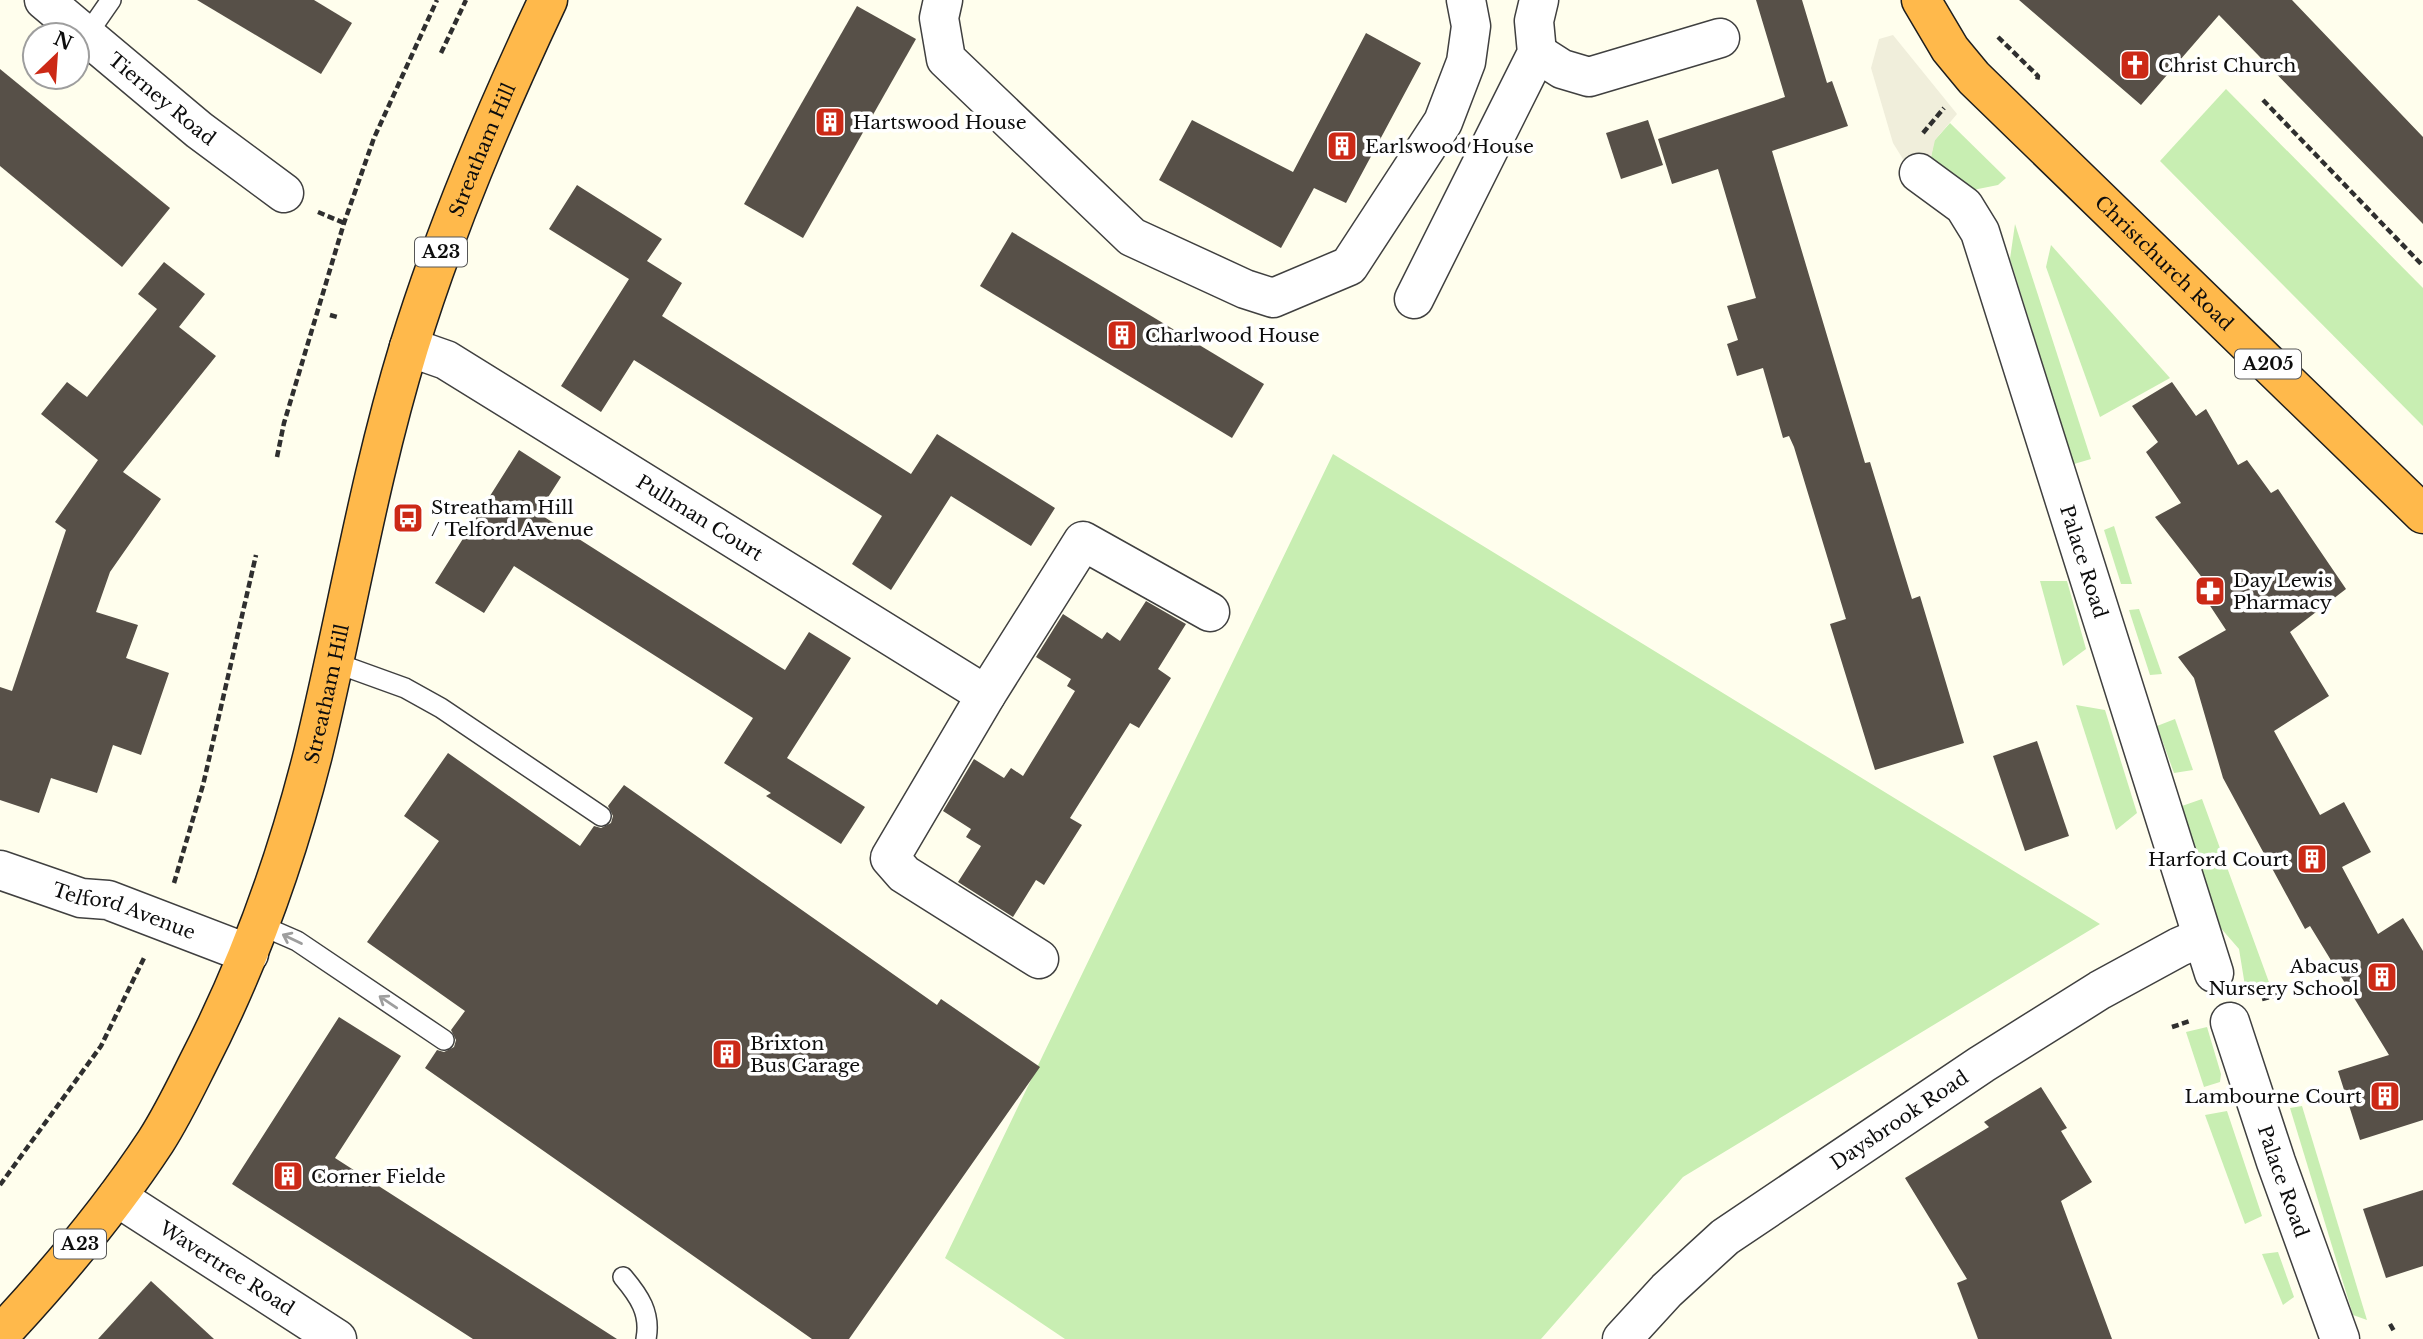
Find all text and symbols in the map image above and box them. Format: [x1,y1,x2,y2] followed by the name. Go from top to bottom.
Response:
[21,21,91,91] north arrow
[50,27,76,55] text: N
[104,48,220,150] street label: Tierney Road
[2118,48,2152,82] church icon: Christ Church
[2158,54,2296,77] place label: Christ Church
[444,79,521,220] street label: Streatham Hill
[813,105,847,139] building icon: Hartswood House
[853,111,1027,134] place label: Hartswood House
[1325,129,1359,163] building icon: Earlswood House
[1365,135,1534,158] place label: Earlswood House
[2090,191,2238,336] street label: Christchurch Road
[415,238,467,266] road number: A23
[1105,318,1139,352] building icon: Charlwood House
[1145,324,1320,347] place label: Charlwood House
[2235,350,2301,378] road number: A205
[632,470,768,566] street label: Pullman Court
[431,496,594,541] place label: Streatham Hill / Telford Avenue
[391,501,425,535] bus stop icon: Streatham Hill / Telford Avenue
[2055,502,2112,621] street label: Palace Road
[2233,569,2333,614] place label: Day Lewis Pharmacy
[2193,574,2227,608] pharmacy icon: Day Lewis Pharmacy
[300,622,354,766] street label: Streatham Hill
[2295,842,2329,876] building icon: Harford Court
[2148,848,2290,871] place label: Harford Court
[49,878,199,944] street label: Telford Avenue
[282,932,303,946] one-way arrow
[2208,955,2359,1000] place label: Abacus Nursery School
[2365,960,2399,994] building icon: Abacus Nursery School
[379,995,398,1009] one-way arrow
[750,1032,860,1077] place label: Brixton Bus Garage
[710,1037,744,1071] building icon: Brixton Bus Garage
[1826,1066,1973,1175] street label: Daysbrook Road
[2368,1079,2402,1113] building icon: Lambourne Court
[2185,1085,2363,1108] place label: Lambourne Court
[2253,1122,2313,1241] street label: Palace Road
[271,1159,305,1193] building icon: Corner Fielde
[311,1165,446,1188] place label: Corner Fielde
[154,1216,299,1320] street label: Wavertree Road
[54,1230,106,1259] road number: A23

